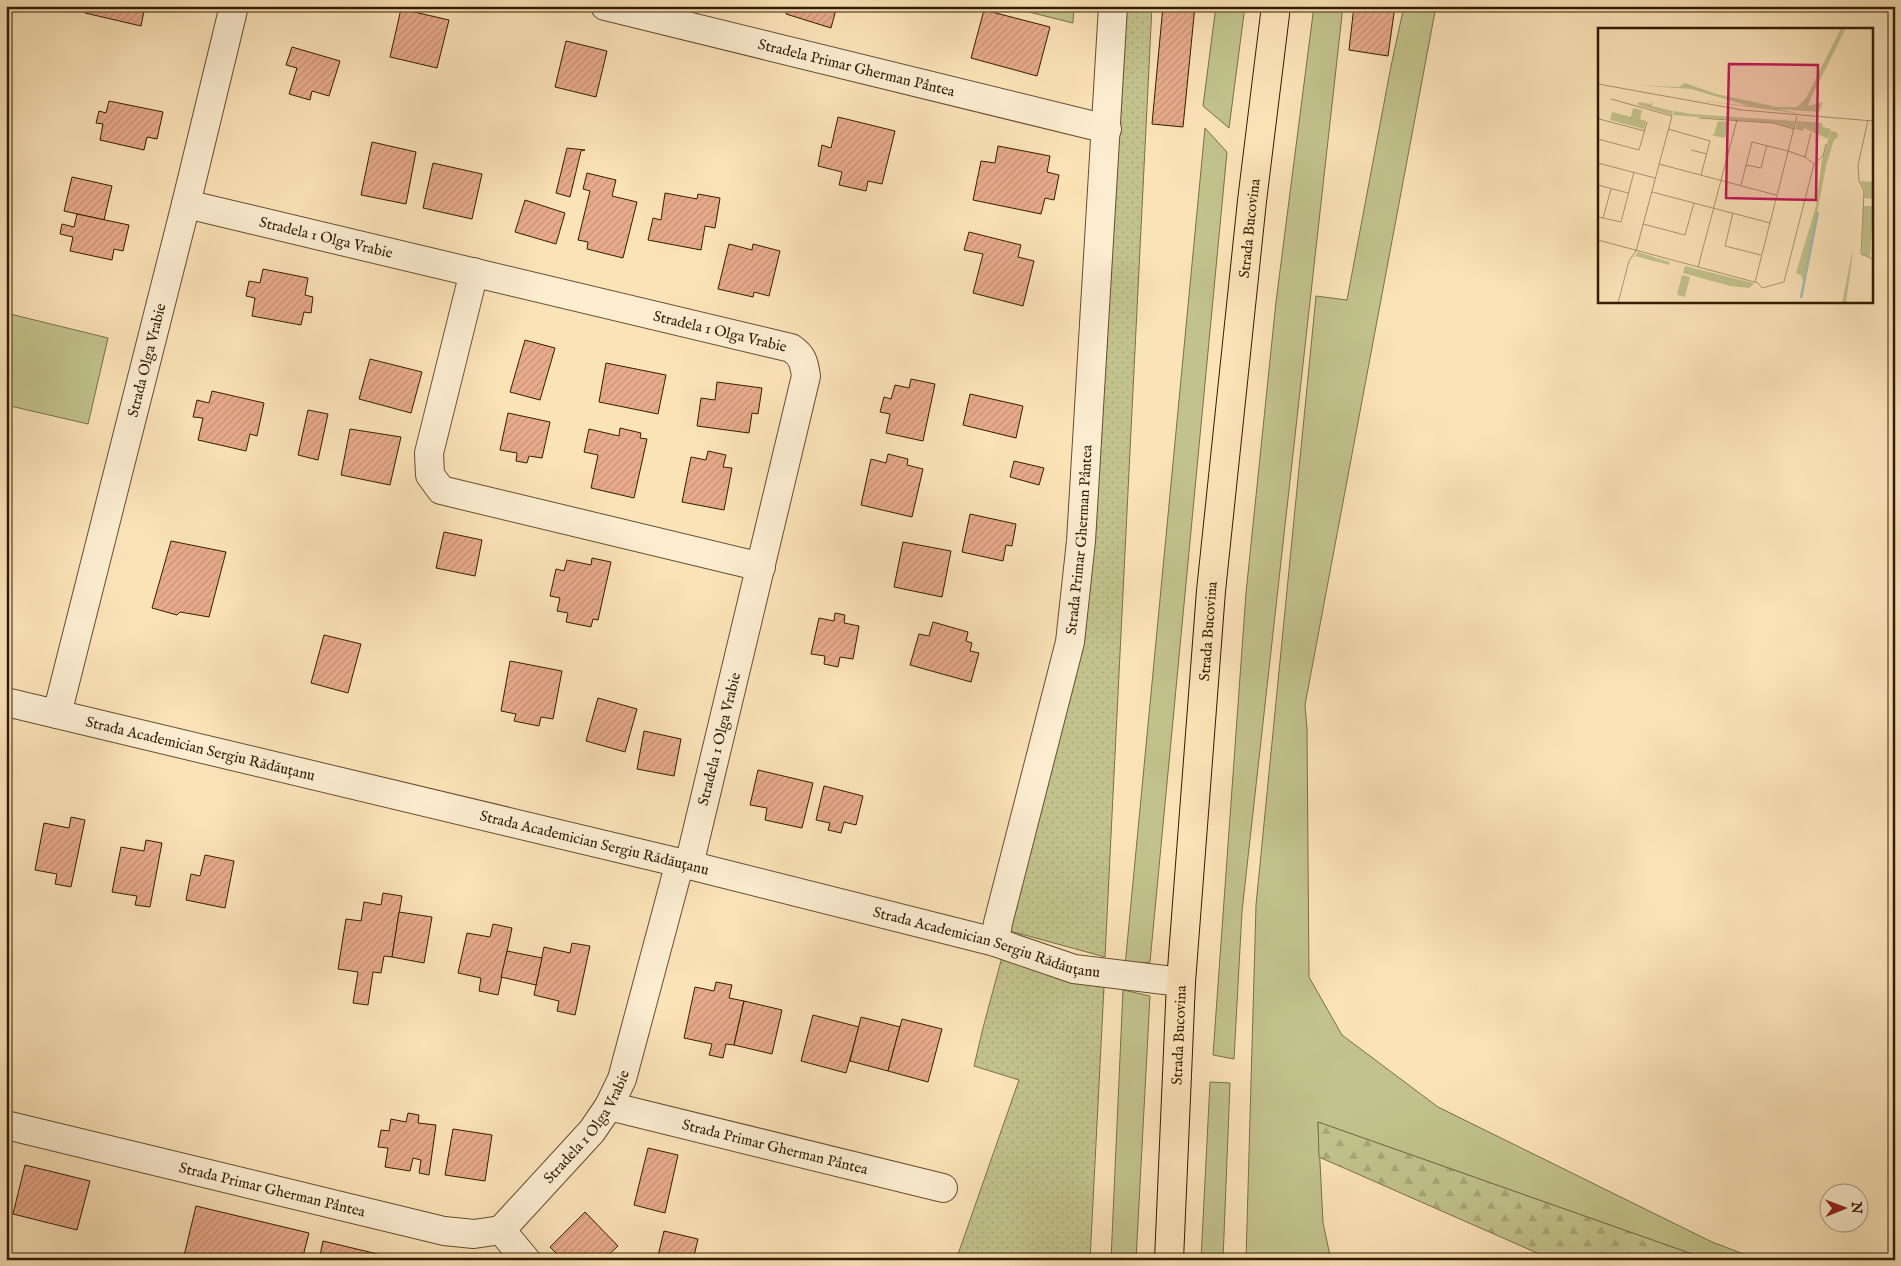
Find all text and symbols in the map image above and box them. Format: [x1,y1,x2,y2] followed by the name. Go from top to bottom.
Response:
[1598,28,1874,302] inset map
[756,35,957,101] street label: Stradela Primar Gherman Pântea
[1235,177,1265,279] street label: Strada Bucovina
[257,213,395,263] street label: Stradela 1 Olga Vrabie
[123,301,171,419] street label: Strada Olga Vrabie
[651,307,789,357] street label: Stradela 1 Olga Vrabie
[1062,444,1097,636] street label: Strada Primar Gherman Pântea
[1195,580,1222,682] street label: Strada Bucovina
[694,670,745,808] street label: Stradela 1 Olga Vrabie
[84,712,317,785] street label: Strada Academician Sergiu Rădăuțanu
[478,806,711,880] street label: Strada Academician Sergiu Rădăuțanu
[871,903,1101,982] street label: Strada Academician Sergiu Rădăuțanu
[1168,984,1191,1086] street label: Strada Bucovina
[539,1068,634,1188] street label: Stradela 1 Olga Vrabie
[680,1115,870,1179] street label: Strada Primar Gherman Pântea
[177,1158,368,1222] street label: Strada Primar Gherman Pântea
[1818,1184,1868,1234] north arrow
[1847,1201,1865,1214] text: N

